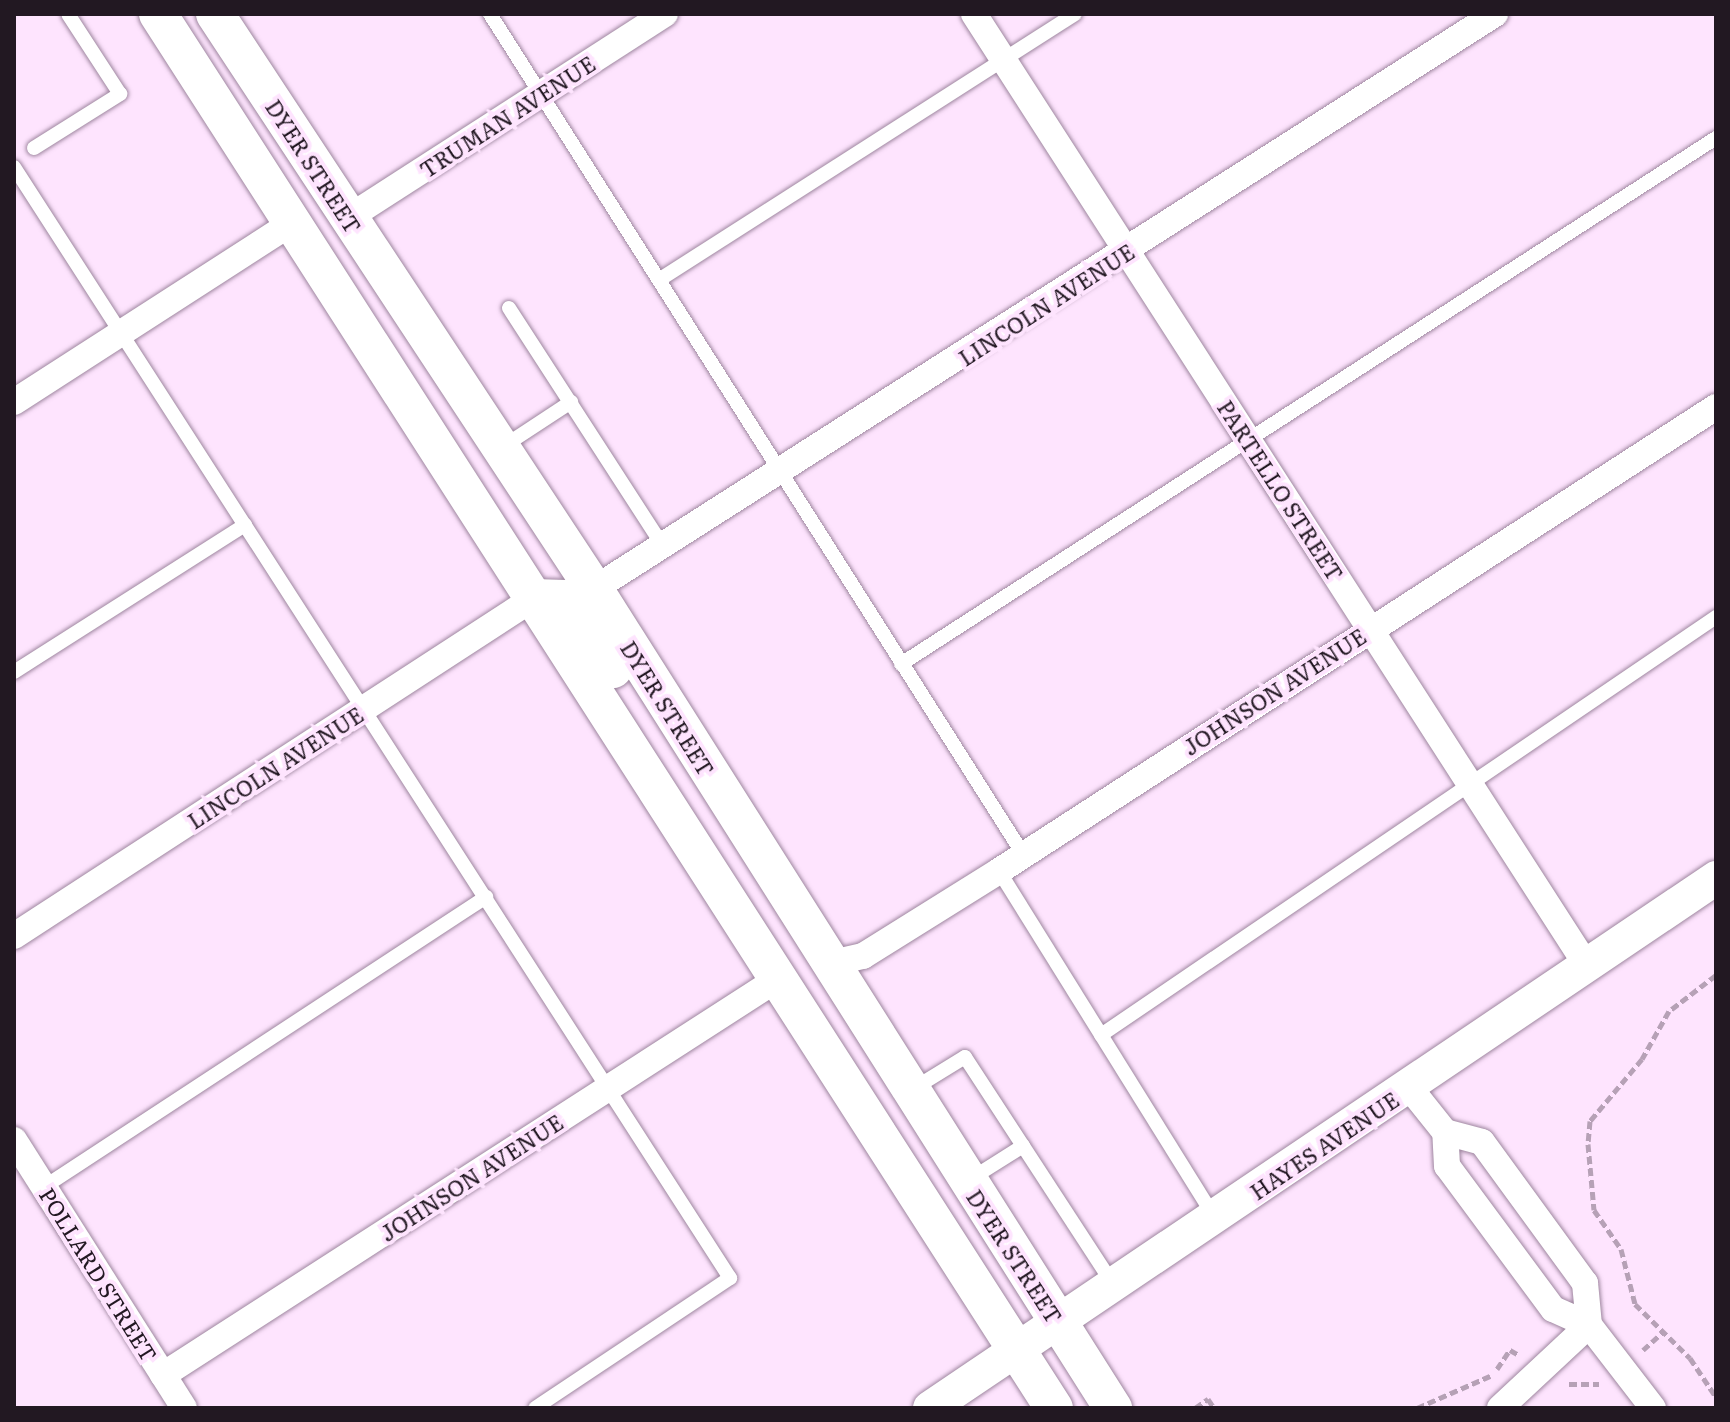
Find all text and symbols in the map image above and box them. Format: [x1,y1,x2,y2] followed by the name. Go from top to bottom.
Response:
[414,49,600,183] street label: TRUMAN AVENUE
[261,94,367,238] street label: DYER STREET
[953,237,1139,371] street label: LINCOLN AVENUE
[1213,395,1349,585] street label: PARTELLO STREET
[1178,622,1370,760] street label: JOHNSON AVENUE
[616,636,720,780] street label: DYER STREET
[182,700,368,834] street label: LINCOLN AVENUE
[1245,1085,1403,1205] street label: HAYES AVENUE
[375,1108,567,1246] street label: JOHNSON AVENUE
[35,1182,163,1366] street label: POLLARD STREET
[962,1184,1068,1328] street label: DYER STREET

